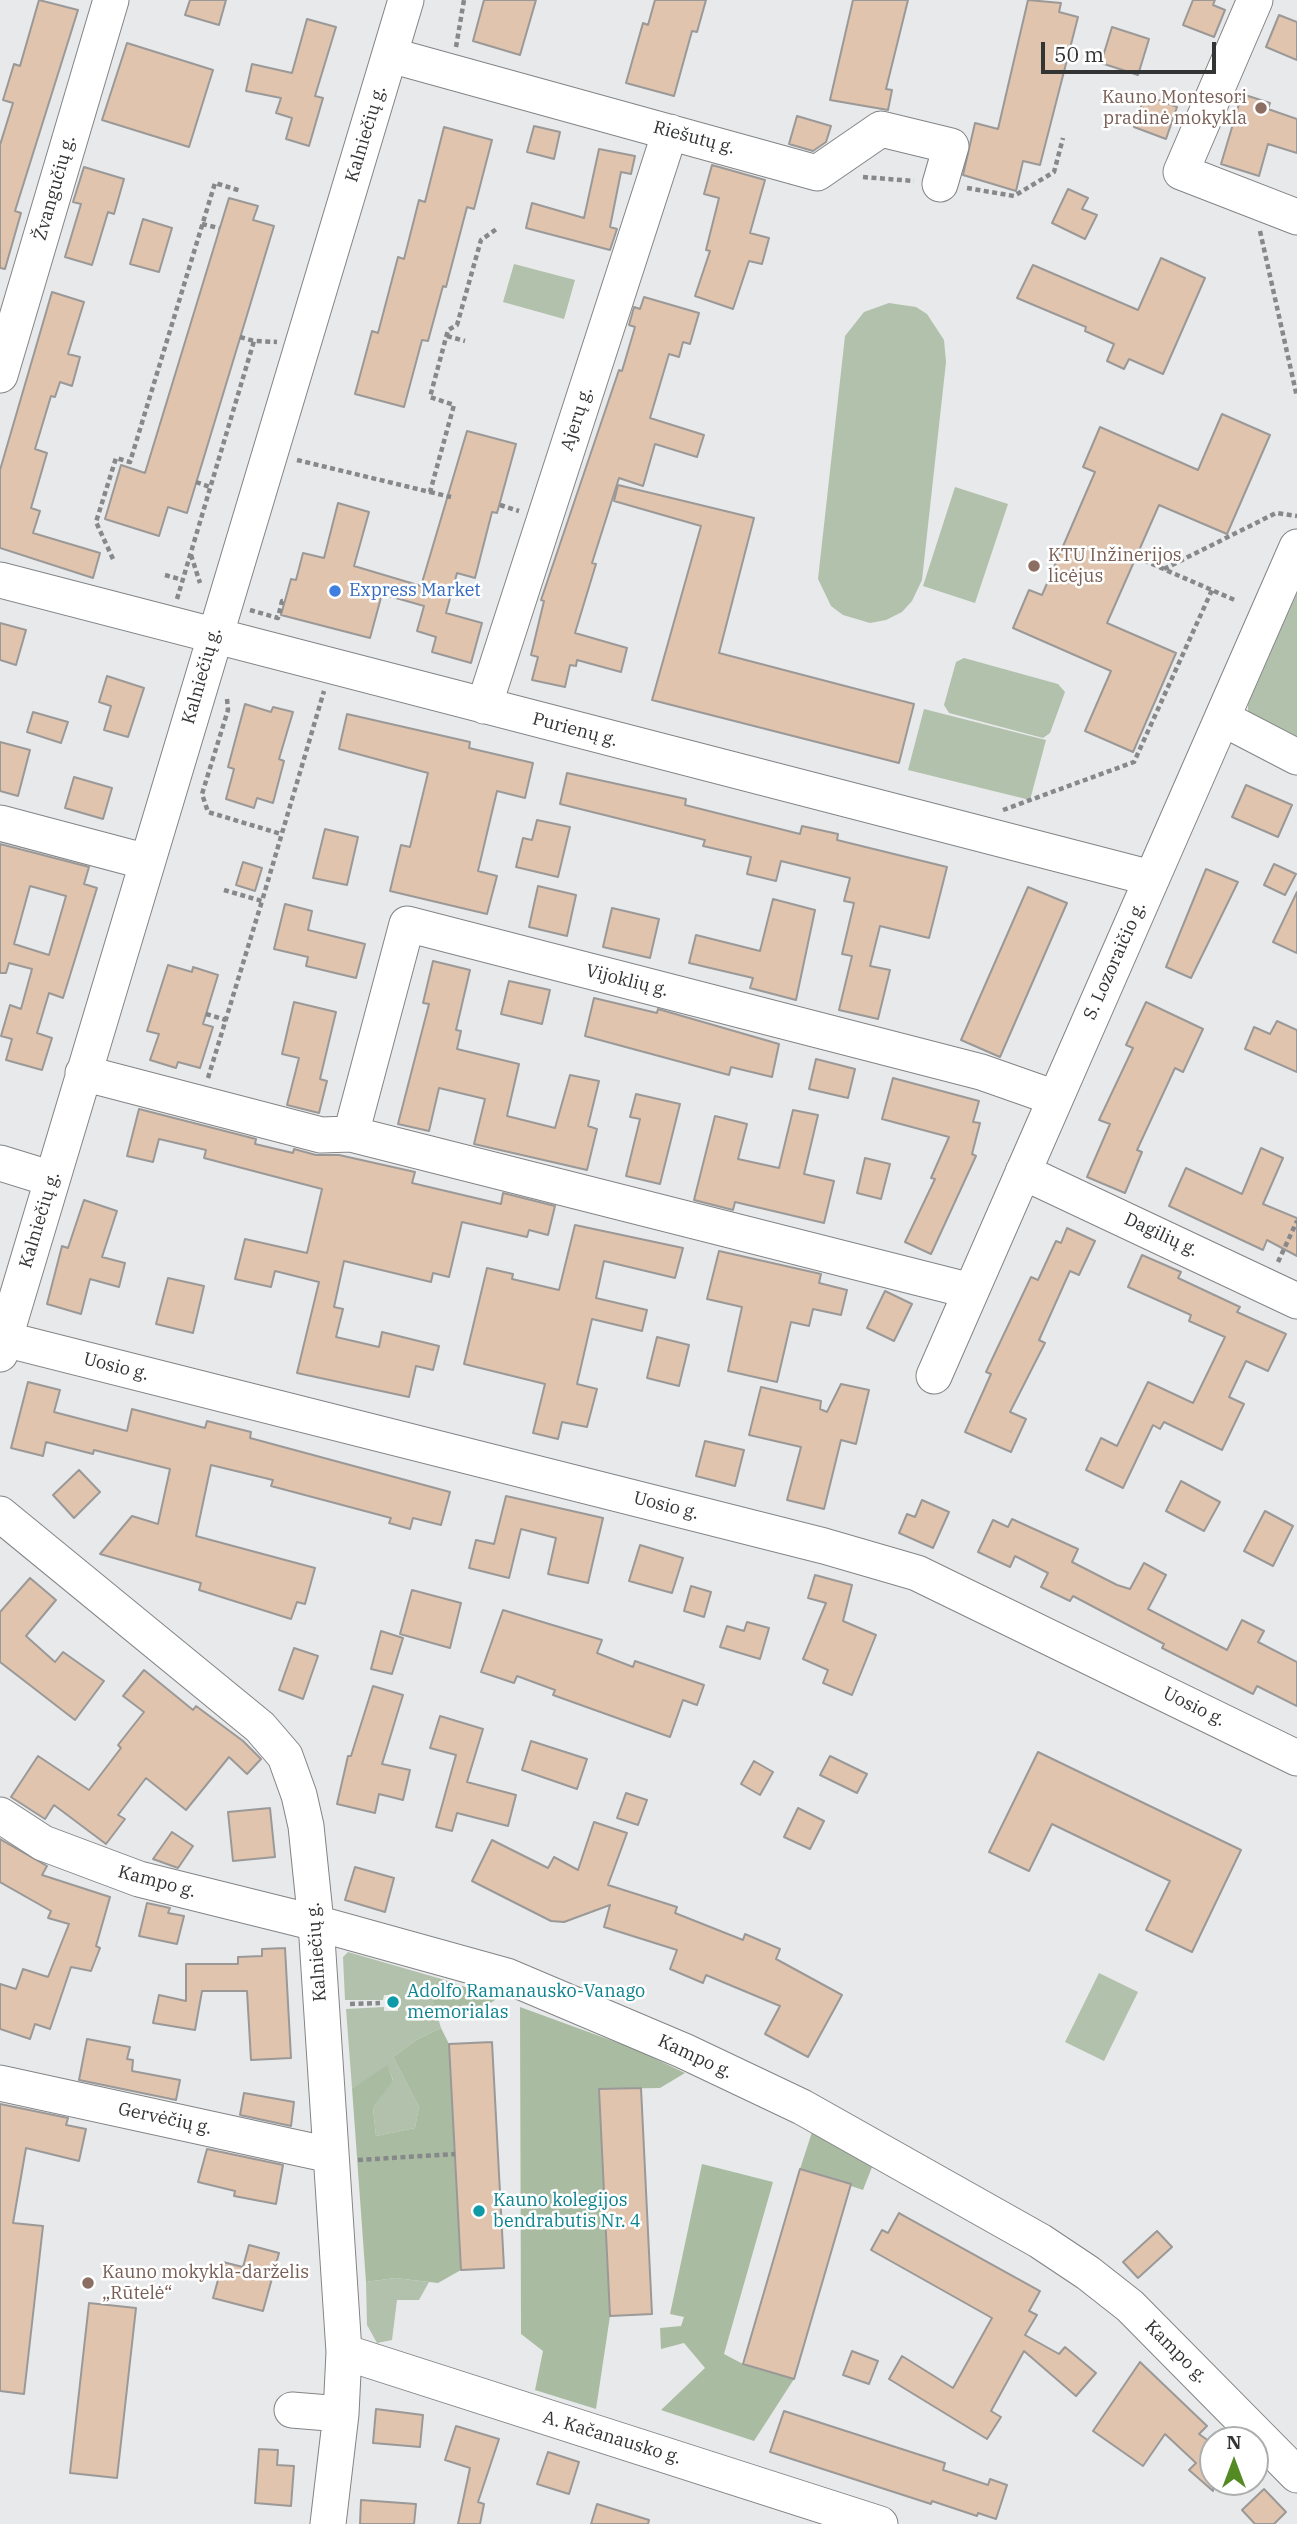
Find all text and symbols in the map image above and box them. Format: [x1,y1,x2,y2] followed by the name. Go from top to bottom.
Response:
[1045,28,1220,72] scale bar
[1054,40,1104,68] text: 50 m
[341,83,391,185] street label: Kalniečių g.
[1102,87,1247,130] place label: Kauno Montesori pradinė mokykla
[1253,100,1269,116] marker: Kauno Montesori pradinė mokykla
[651,117,737,159] street label: Riešutų g.
[30,133,80,243] street label: Žvangučių g.
[557,384,597,454] street label: Ajerų g.
[1048,545,1182,588] place label: KTU Inžinerijos licėjus
[1026,558,1042,574] marker: KTU Inžinerijos licėjus
[349,580,481,602] place label: Express Market
[327,583,343,599] marker: Express Market
[178,625,226,727] street label: Kalniečių g.
[530,708,620,752] street label: Purienų g.
[1079,899,1151,1023] street label: S. Lozoraičio g.
[583,960,671,1002] street label: Vijoklių g.
[15,1169,65,1271] street label: Kalniečių g.
[1121,1208,1201,1262] street label: Dagilių g.
[81,1348,151,1386] street label: Uosio g.
[631,1487,701,1525] street label: Uosio g.
[1159,1683,1229,1731] street label: Uosio g.
[116,1861,198,1903] street label: Kampo g.
[303,1902,331,2002] street label: Kalniečių g.
[407,1981,645,2024] place label: Adolfo Ramanausko-Vanago memorialas
[385,1994,401,2010] marker: Adolfo Ramanausko-Vanago memorialas
[654,2030,736,2084] street label: Kampo g.
[116,2099,214,2139] street label: Gervėčių g.
[493,2190,641,2232] place label: Kauno kolegijos bendrabutis Nr. 4
[471,2203,487,2219] marker: Kauno kolegijos bendrabutis Nr. 4
[102,2262,309,2304] place label: Kauno mokykla-darželis „Rūtelė“
[80,2275,96,2291] marker: Kauno mokykla-darželis „Rūtelė“
[1140,2316,1212,2388] street label: Kampo g.
[540,2407,684,2469] street label: A. Kačanausko g.
[1199,2426,1269,2496] north arrow
[1226,2430,1242,2454] text: N

